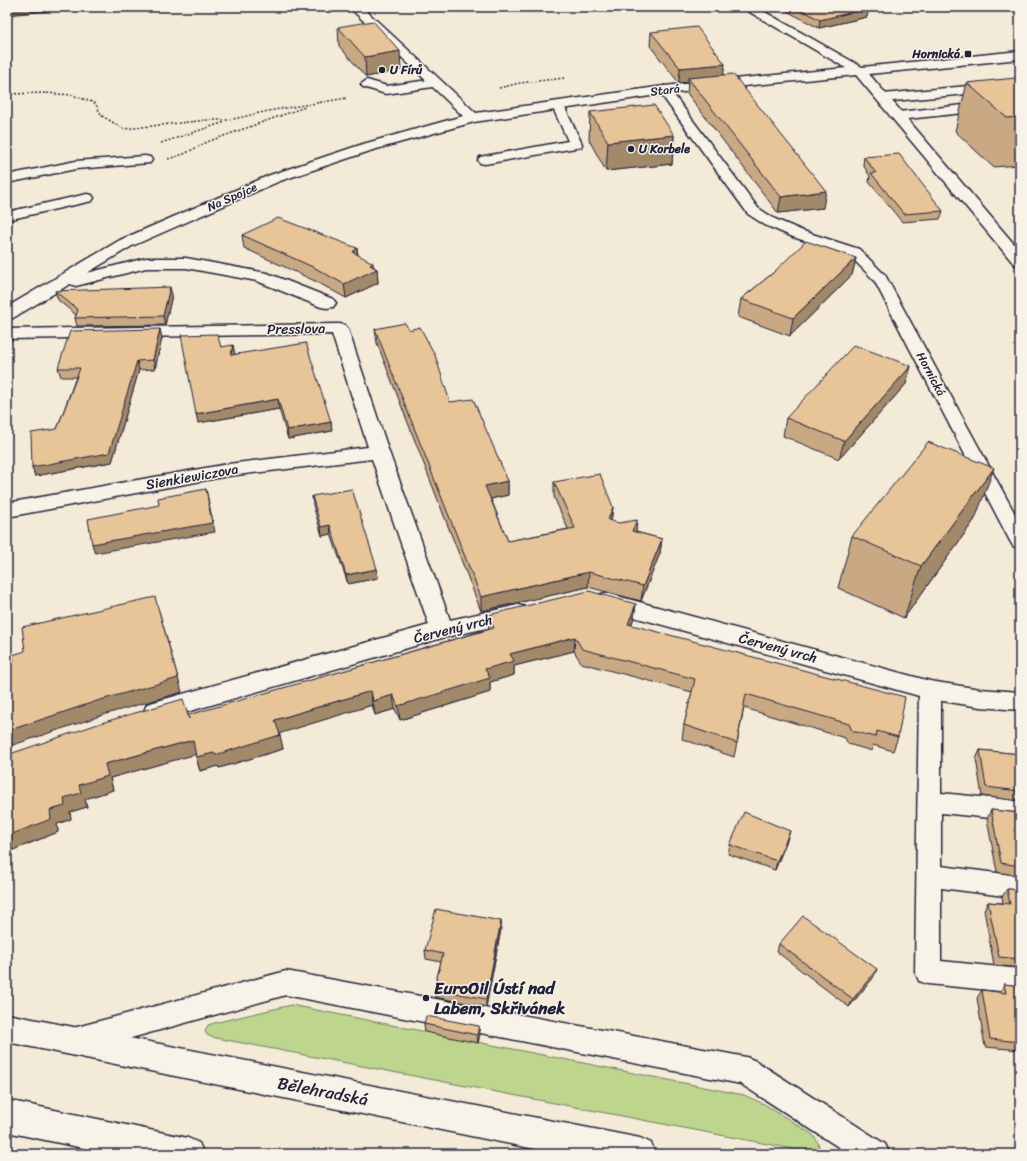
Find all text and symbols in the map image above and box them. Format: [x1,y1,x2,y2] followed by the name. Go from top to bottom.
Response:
[911,43,960,65] place label: Hornická
[963,49,973,59] marker: Hornická
[390,59,423,81] place label: U Fírů
[377,65,387,75] marker: U Fírů
[649,77,681,103] street label: Stará
[639,138,690,160] place label: U Korbele
[626,144,636,154] marker: U Korbele
[203,176,261,218] street label: Na Spojce
[267,316,325,342] street label: Presslova
[910,348,952,400] street label: Hornická
[144,457,240,497] street label: Sienkiewiczova
[411,607,495,651] street label: Červený vrch
[736,626,820,670] street label: Červený vrch
[434,973,565,1023] place label: EuroOil Ústí nad Labem, Skřivánek
[421,993,431,1003] marker: EuroOil Ústí nad Labem, Skřivánek
[275,1068,371,1115] street label: Bělehradská

